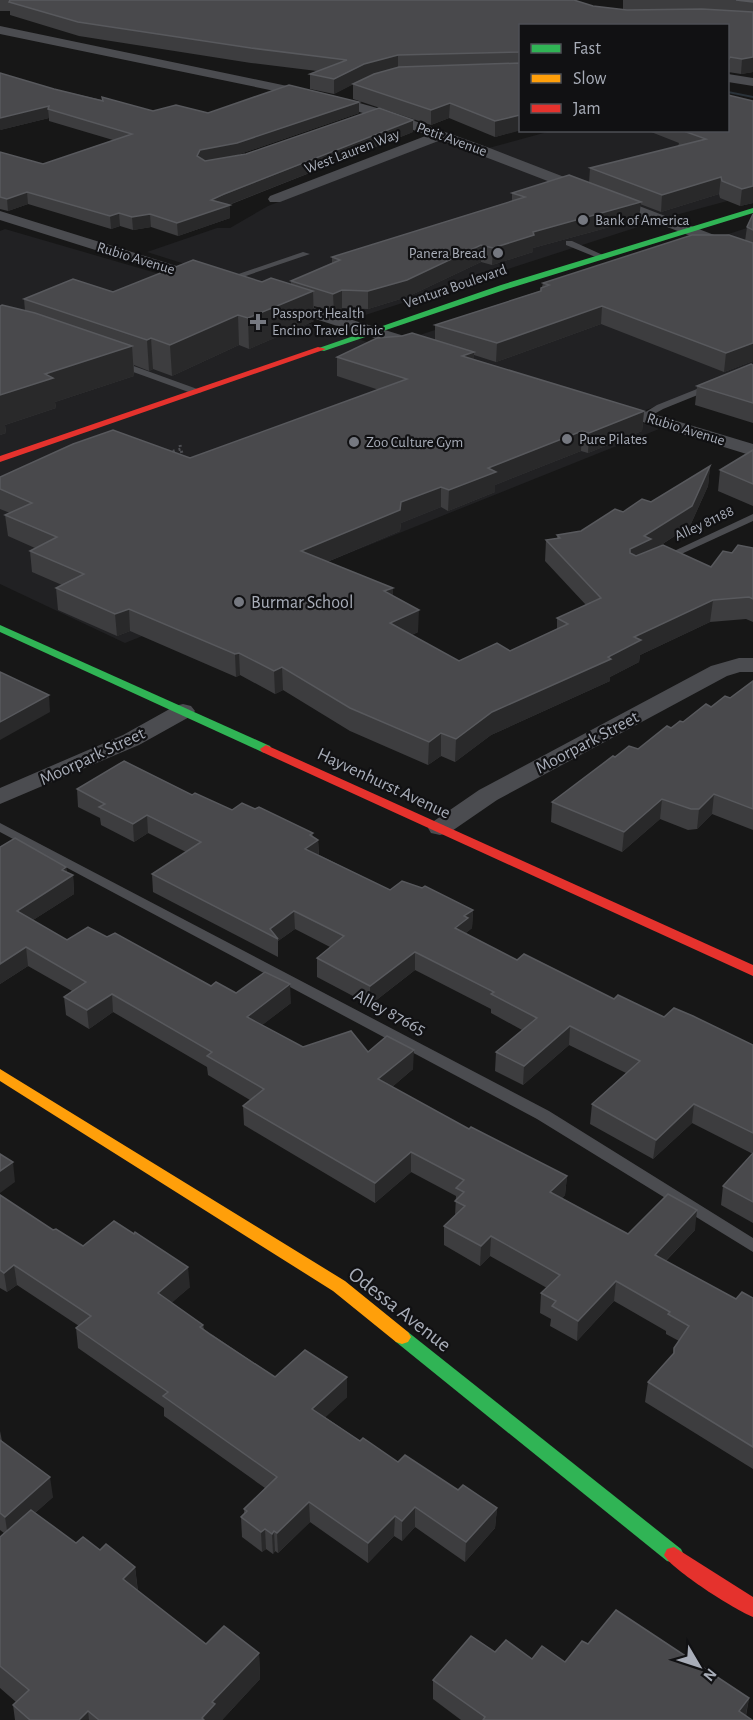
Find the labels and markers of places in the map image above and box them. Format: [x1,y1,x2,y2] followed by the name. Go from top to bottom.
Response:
[576,213,590,227] marker: Bank of America
[595,213,690,228] place label: Bank of America
[409,246,486,261] place label: Panera Bread
[491,246,505,260] marker: Panera Bread
[272,306,383,338] place label: Passport Health Encino Travel Clinic
[249,313,267,331] marker: Passport Health Encino Travel Clinic
[560,432,574,446] marker: Pure Pilates
[579,432,647,447] place label: Pure Pilates
[347,435,361,449] marker: Zoo Culture Gym
[366,435,463,450] place label: Zoo Culture Gym
[251,594,353,612] place label: Burmar School
[232,595,246,609] marker: Burmar School

